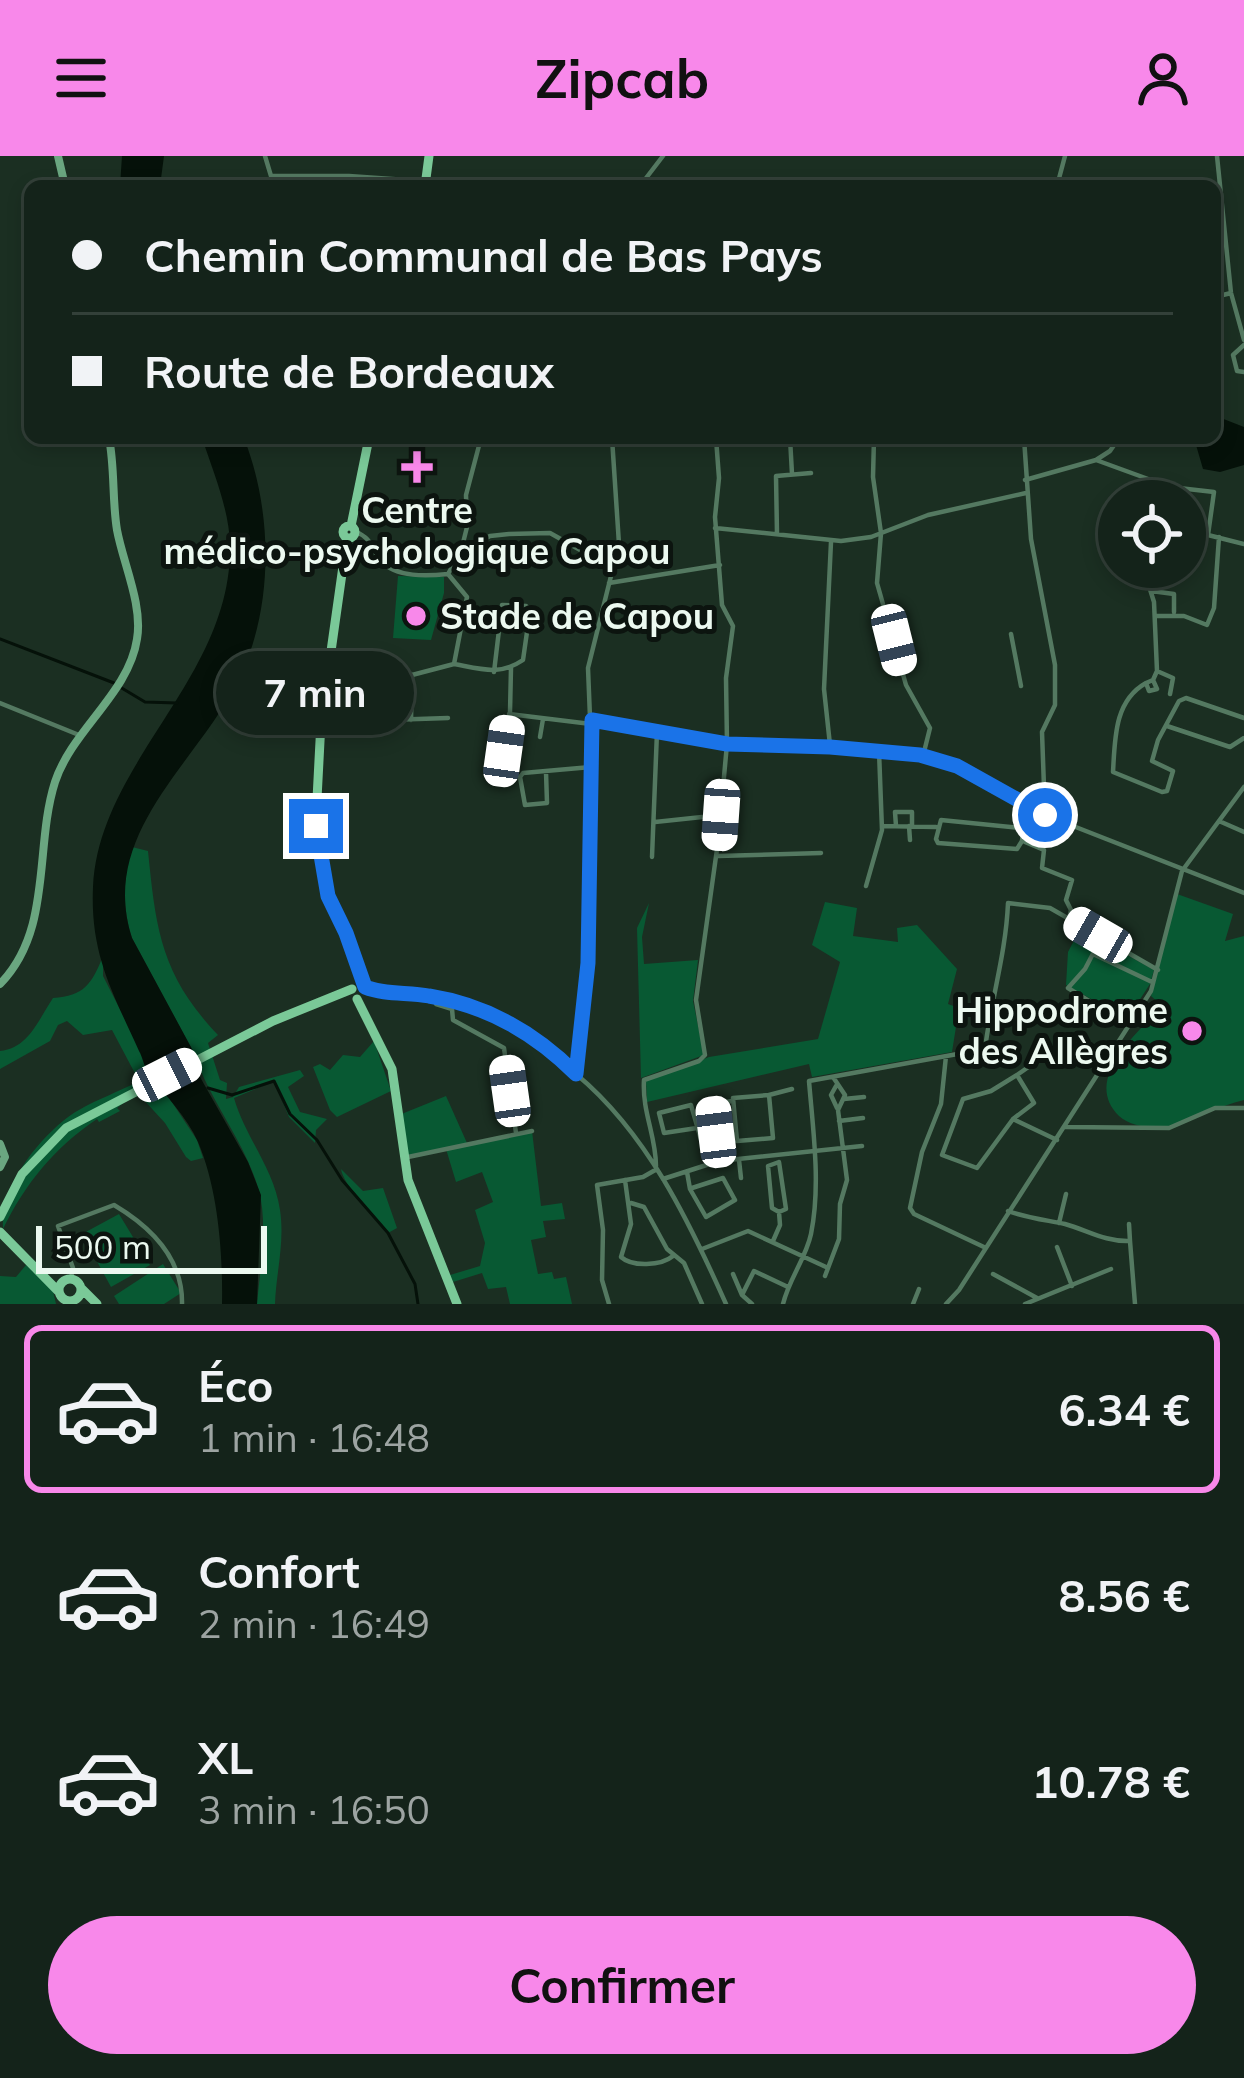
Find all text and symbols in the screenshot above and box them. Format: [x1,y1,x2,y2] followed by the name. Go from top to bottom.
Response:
[535,44,709,112] text: Zipcab
[48,45,114,111] icon: menu
[1130,45,1196,111] icon: person
[144,227,823,283] text: Chemin Communal de Bas Pays
[144,343,554,399] text: Route de Bordeaux
[401,451,433,483] marker: Centre médico-psychologique Capou
[1098,480,1206,588] map controls
[1098,480,1206,588] button: locate
[164,487,670,573] place label: Centre médico-psychologique Capou
[440,593,714,638] place label: Stade de Capou
[868,601,920,679] car
[403,603,429,629] marker: Stade de Capou
[217,652,415,736] callout: 7 min
[264,668,366,717] text: 7 min
[481,713,527,789] car
[701,778,741,852] car
[1018,788,1072,842] route start
[289,799,343,853] route end
[1058,901,1138,969] car
[955,987,1168,1073] place label: Hippodrome des Allègres
[1179,1018,1205,1044] marker: Hippodrome des Allègres
[127,1043,207,1107] car
[487,1053,533,1129] car
[694,1094,738,1170] car
[36,1220,267,1273] scale bar
[54,1226,151,1267] text: 500 m
[54,1355,162,1463] icon: car
[198,1357,274,1413] text: Éco
[1059,1381,1190,1437] text: 6.34 €
[198,1413,430,1462] text: 1 min · 16:48
[54,1541,162,1649] icon: car
[198,1543,360,1599] text: Confort
[1059,1567,1190,1623] text: 8.56 €
[198,1599,430,1648] text: 2 min · 16:49
[54,1727,162,1835] icon: car
[198,1729,253,1785] text: XL
[1032,1753,1190,1809] text: 10.78 €
[198,1785,430,1834] text: 3 min · 16:50
[48,1916,1196,2054] button: Confirmer

